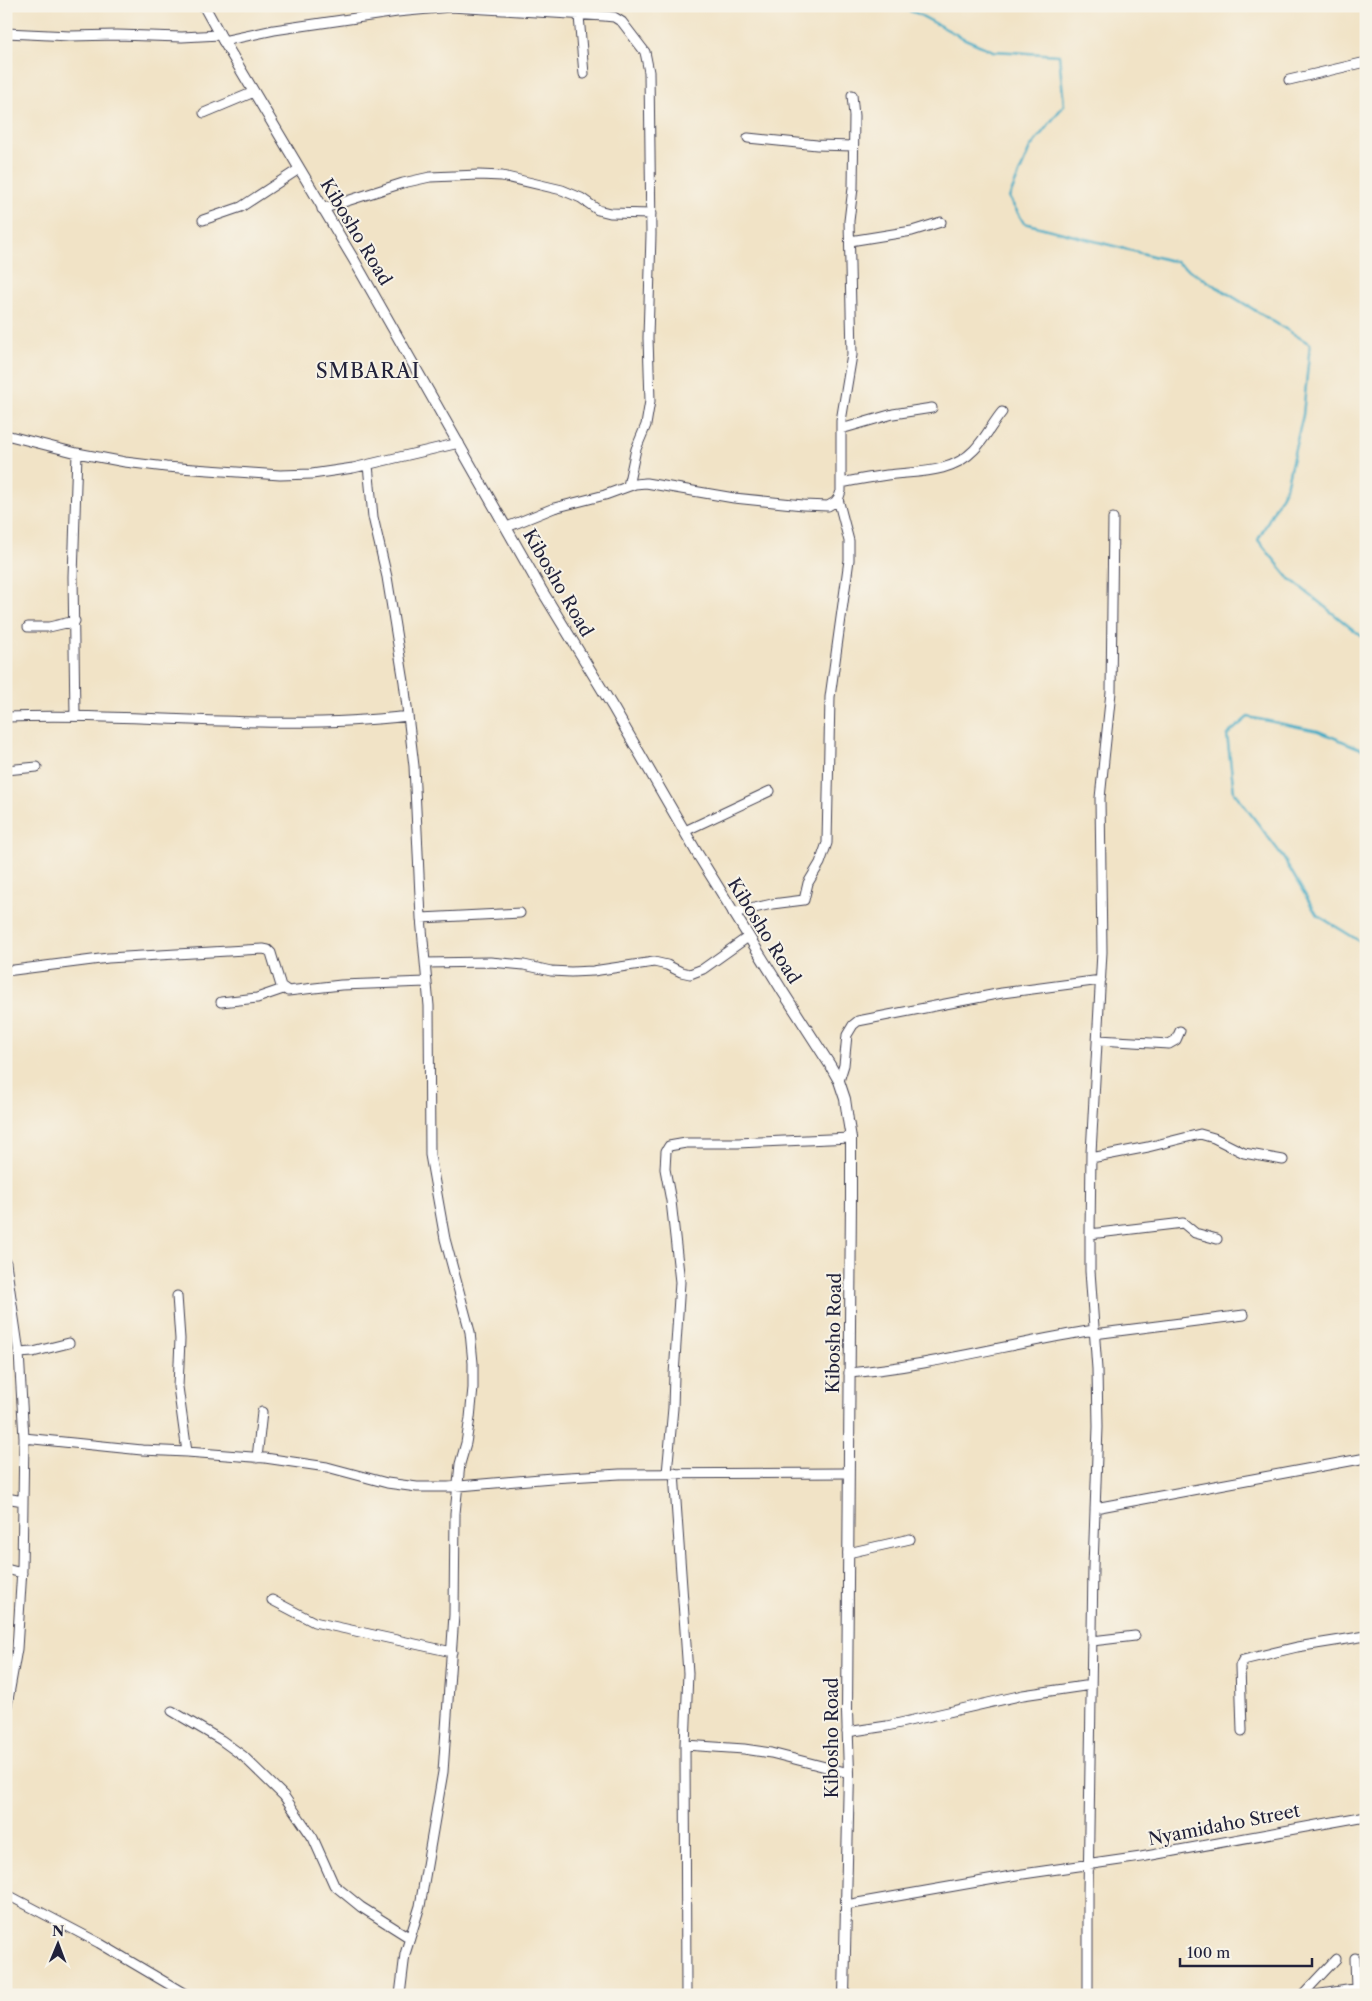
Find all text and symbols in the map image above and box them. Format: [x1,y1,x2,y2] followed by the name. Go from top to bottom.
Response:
[315,175,397,289] street label: Kibosho Road
[316,359,420,383] district label: SMBARAI
[518,525,598,641] street label: Kibosho Road
[723,874,805,988] street label: Kibosho Road
[822,1272,846,1394] street label: Kibosho Road
[821,1678,843,1798] street label: Kibosho Road
[1146,1799,1302,1851] street label: Nyamidaho Street
[32,1918,82,1968] north arrow
[52,1922,64,1940] text: N
[1180,1936,1312,1968] scale bar
[1187,1943,1230,1962] text: 100 m

